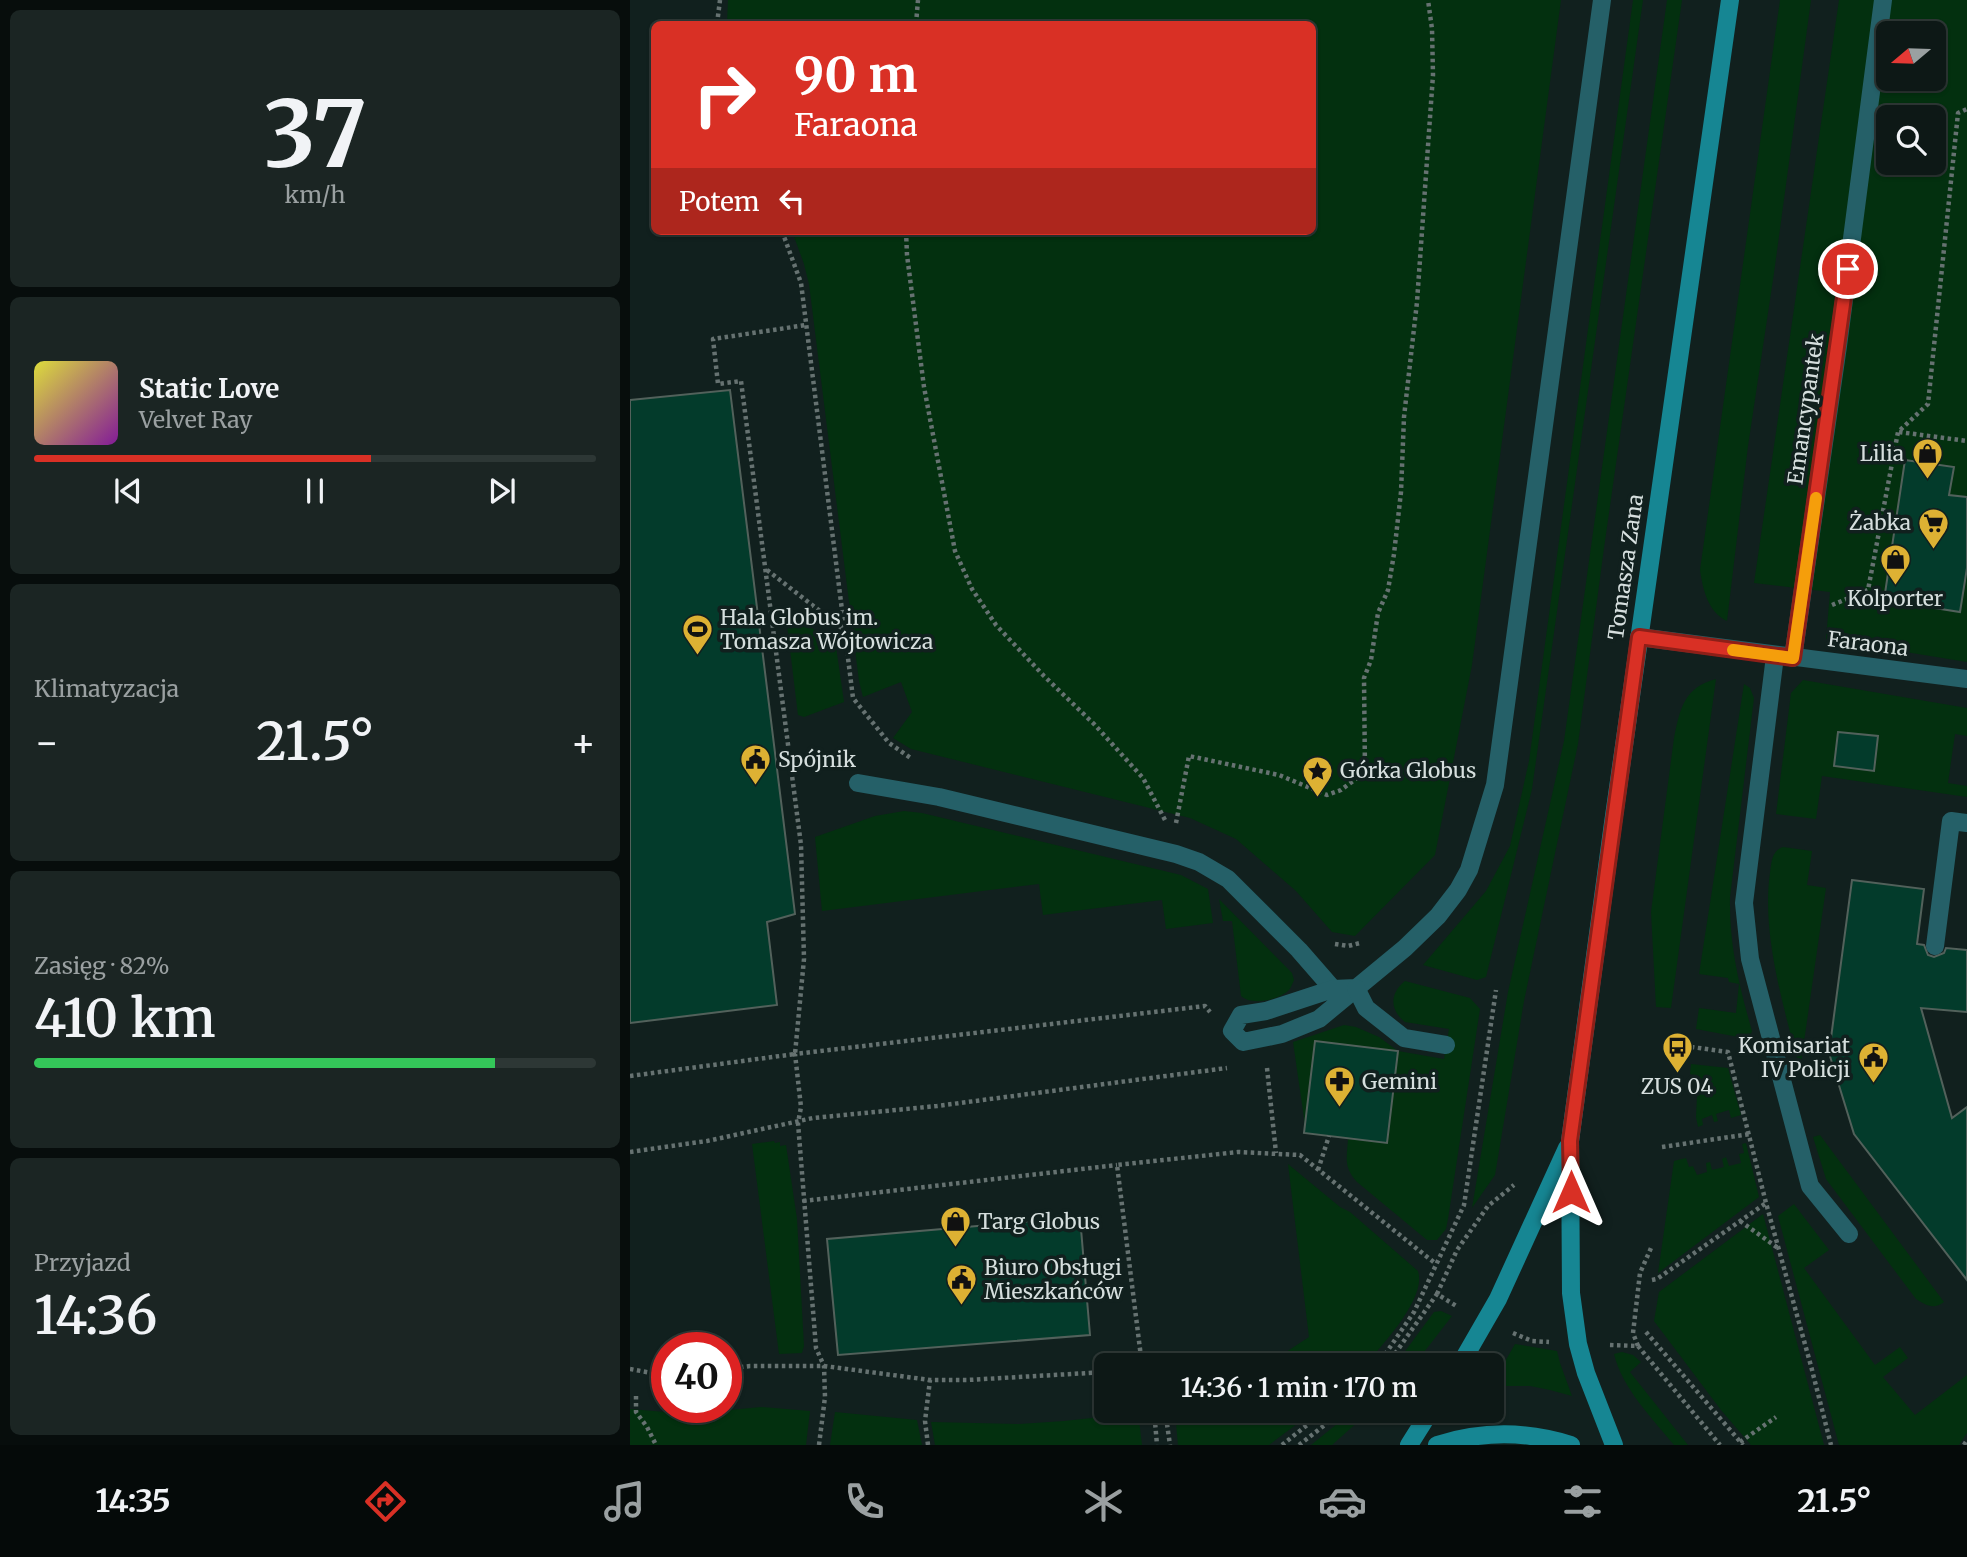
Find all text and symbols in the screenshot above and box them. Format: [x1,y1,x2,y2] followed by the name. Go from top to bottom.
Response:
[1876,21,1946,91] north arrow
[1876,21,1946,175] map controls
[794,44,918,105] text: 90 m
[679,49,770,140] icon: right
[263,77,367,192] text: 37
[794,105,918,145] text: Faraona
[1876,105,1946,175] button: search
[285,180,345,209] text: km/h
[773,182,811,220] icon: left
[679,185,759,218] text: Potem
[1818,239,1878,299] pin
[1829,250,1867,288] icon: arrive
[1782,331,1830,486] street label: Emancypantek
[139,372,279,405] text: Static Love
[139,405,252,434] text: Velvet Ray
[1910,437,1944,481] shop icon: Lilia
[1860,440,1904,467] place label: Lilia
[109,472,147,510] icon: previous
[296,472,334,510] icon: pause
[483,472,521,510] icon: next
[1602,492,1649,642] street label: Tomasza Zana
[1917,506,1951,550] supermarket icon: Żabka
[1849,509,1911,536] place label: Żabka
[1878,542,1912,586] shop icon: Kolporter
[1847,585,1943,612] place label: Kolporter
[720,604,933,655] place label: Hala Globus im. Tomasza Wójtowicza
[680,613,714,657] sports icon: Hala Globus im. Tomasza Wójtowicza
[1826,625,1910,662] street label: Faraona
[34,674,179,703] text: Klimatyzacja
[256,709,374,774] text: 21.5°
[34,719,59,766] text: −
[571,719,596,766] text: +
[738,743,772,787] public building icon: Spójnik
[778,746,857,773] place label: Spójnik
[1300,754,1334,798] place icon: Górka Globus
[1340,757,1476,784] place label: Górka Globus
[34,951,170,980] text: Zasięg · 82%
[34,986,216,1051] text: 410 km
[1660,1030,1694,1074] bus stop icon: ZUS 04
[1738,1032,1850,1083] place label: Komisariat IV Policji
[1856,1041,1890,1085] public building icon: Komisariat IV Policji
[1322,1065,1356,1109] pharmacy icon: Gemini
[1362,1068,1437,1095] place label: Gemini
[1641,1073,1713,1100] place label: ZUS 04
[1534,1155,1608,1229] position arrow
[938,1205,972,1249] shop icon: Targ Globus
[978,1208,1100,1235] place label: Targ Globus
[34,1248,131,1277] text: Przyjazd
[984,1254,1123,1305] place label: Biuro Obsługi Mieszkańców
[944,1263,978,1307] public building icon: Biuro Obsługi Mieszkańców
[34,1283,157,1348] text: 14:36
[651,1332,742,1423] speed limit sign: 40
[1181,1371,1417,1404] text: 14:36 · 1 min · 170 m
[361,1477,410,1526] icon: directions
[600,1477,649,1526] icon: music
[840,1477,889,1526] icon: phone
[1079,1477,1128,1526] icon: climate
[1318,1477,1367,1526] icon: car
[1558,1477,1607,1526] icon: filters
[95,1481,171,1521] text: 14:35
[1797,1481,1872,1521] text: 21.5°

